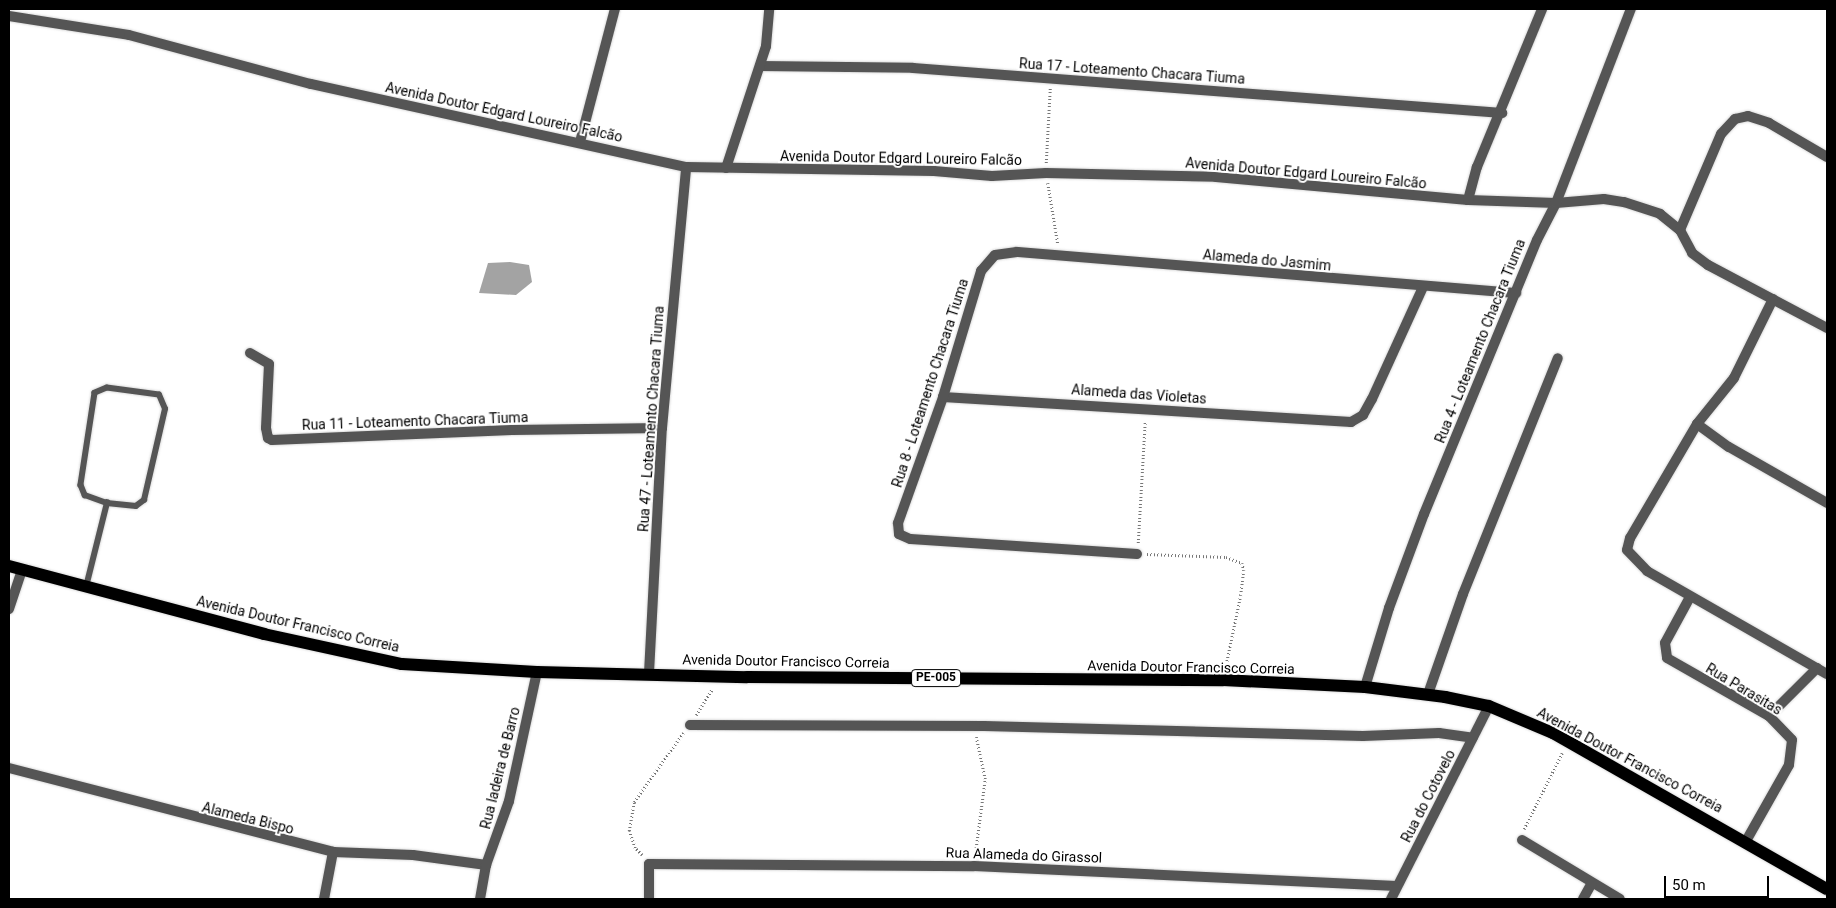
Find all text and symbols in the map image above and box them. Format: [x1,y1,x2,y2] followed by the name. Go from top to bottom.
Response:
[1018,55,1246,87] street label: Rua 17 - Loteamento Chacara Tiuma
[384,79,624,145] street label: Avenida Doutor Edgard Loureiro Falcão
[780,147,1022,169] street label: Avenida Doutor Edgard Loureiro Falcão
[1185,154,1427,192] street label: Avenida Doutor Edgard Loureiro Falcão
[1431,236,1529,446] street label: Rua 4 - Loteamento Chacara Tiuma
[1202,246,1332,274] street label: Alameda do Jasmim
[888,276,972,490] street label: Rua 8 - Loteamento Chacara Tiuma
[635,305,667,533] street label: Rua 47 - Loteamento Chacara Tiuma
[1071,381,1207,407] street label: Alameda das Violetas
[301,409,529,433] street label: Rua 11 - Loteamento Chacara Tiuma
[195,592,401,656] street label: Avenida Doutor Francisco Correia
[682,651,890,671] street label: Avenida Doutor Francisco Correia
[1087,657,1295,677] street label: Avenida Doutor Francisco Correia
[1703,660,1785,718] street label: Rua Parasitas
[911,668,961,688] road number: PE-005
[1534,704,1726,816] street label: Avenida Doutor Francisco Correia
[477,705,523,831] street label: Rua ladeira de Barro
[1397,747,1459,845] street label: Rua do Cotovelo
[200,798,296,838] street label: Alameda Bispo
[946,844,1102,866] street label: Rua Alameda do Girassol
[1666,866,1771,898] scale bar
[1672,876,1706,894] text: 50 m

